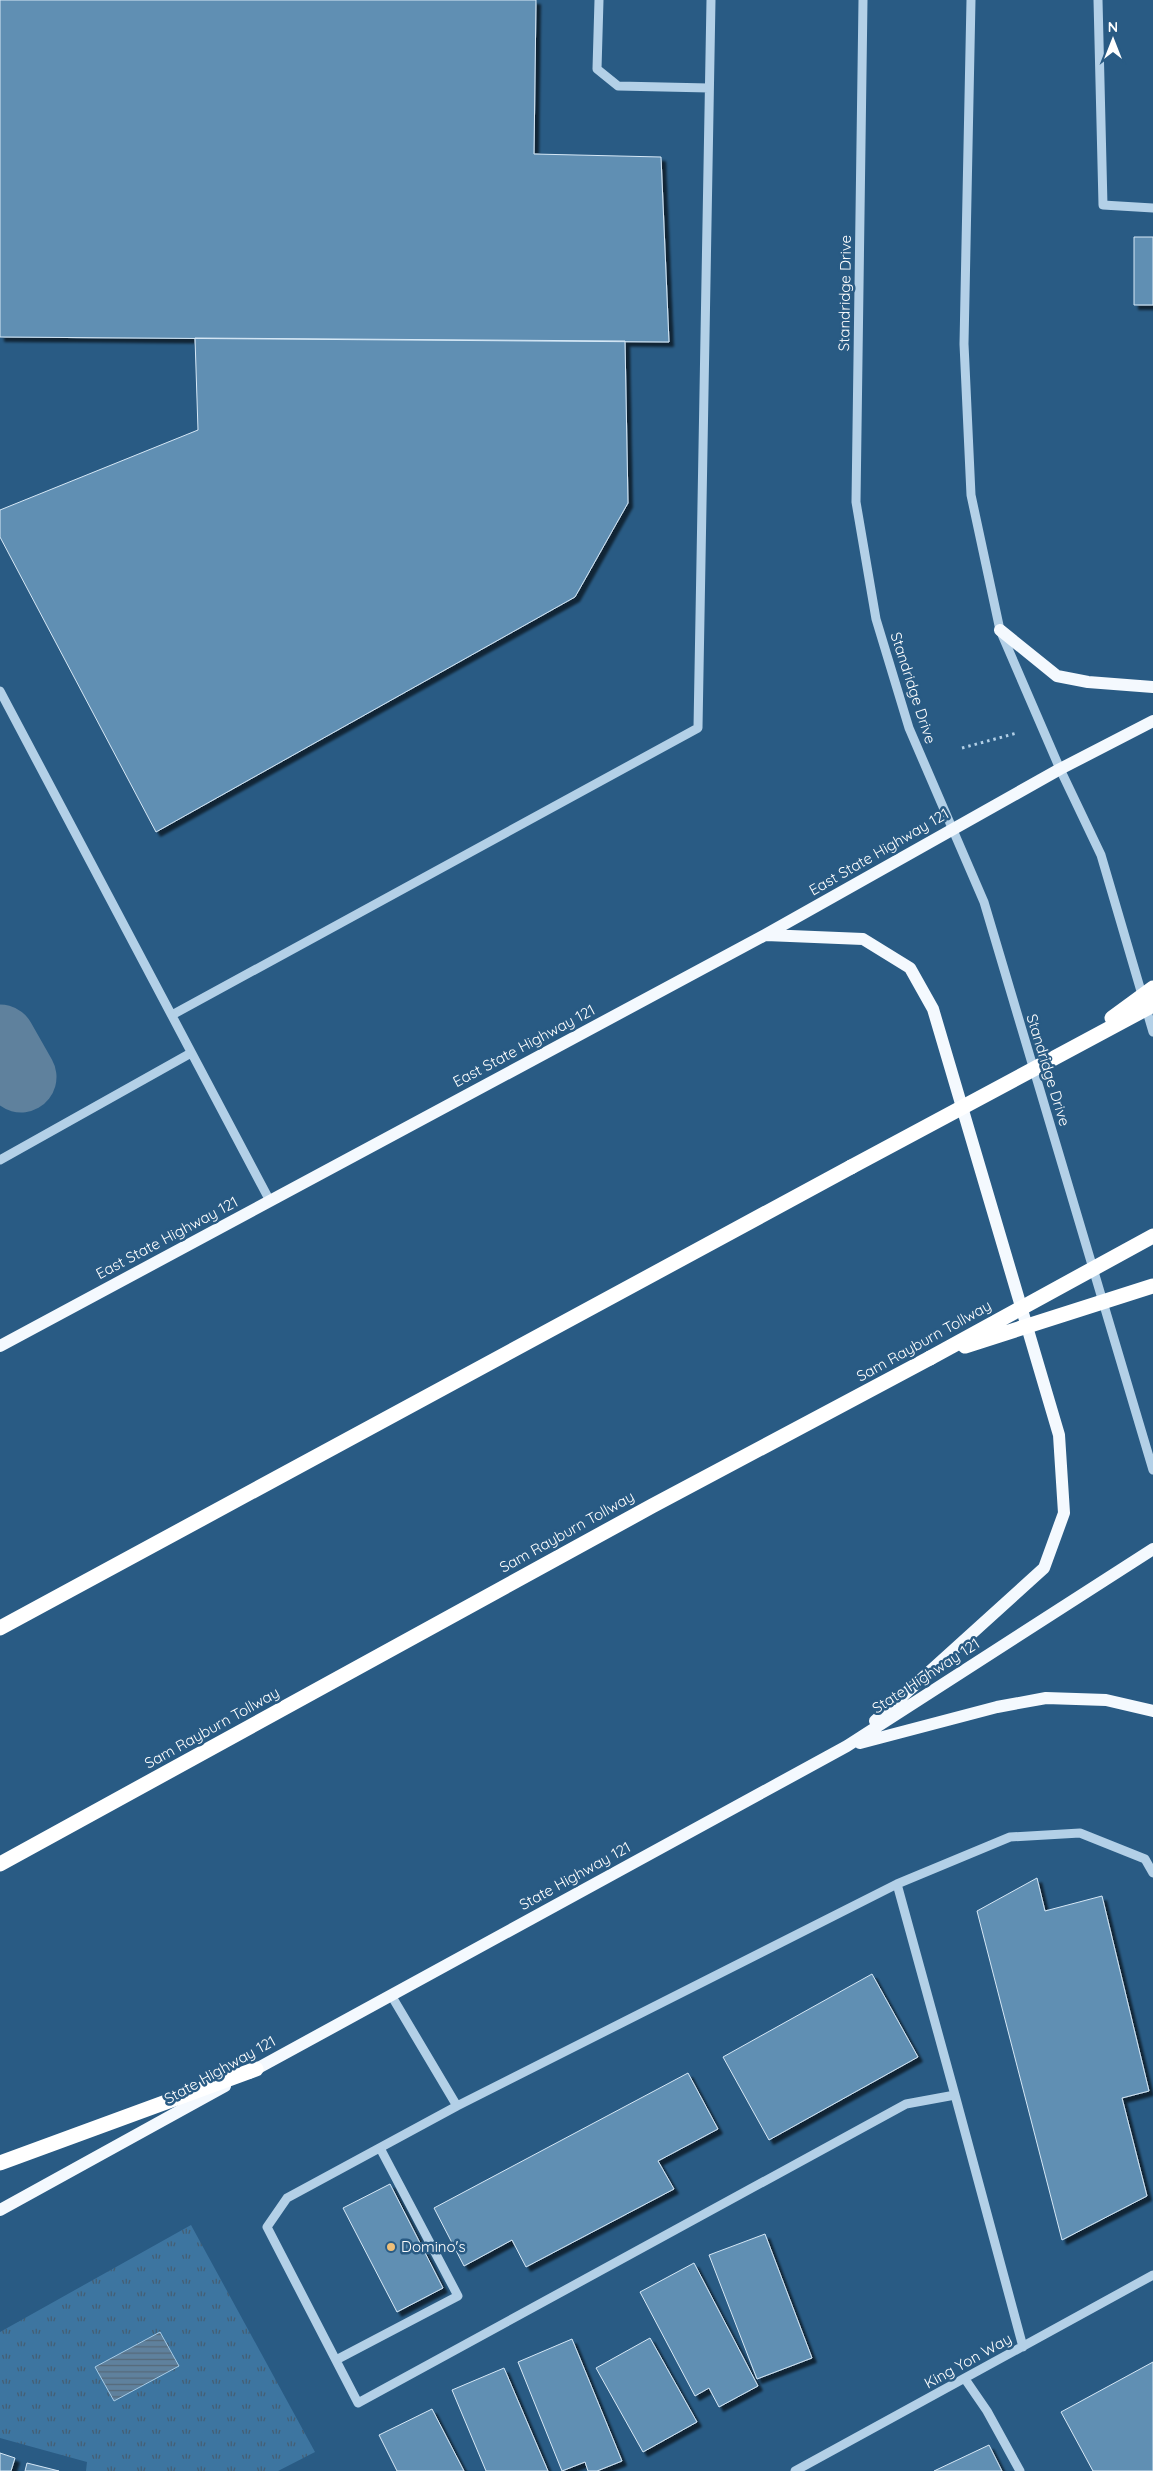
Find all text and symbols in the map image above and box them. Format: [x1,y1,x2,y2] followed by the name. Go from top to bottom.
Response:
[1088,15,1138,65] north arrow
[1108,18,1118,36] text: N
[834,235,855,351] street label: Standridge Drive
[886,630,940,746] street label: Standridge Drive
[805,804,952,899] street label: East State Highway 121
[449,1000,598,1091] street label: East State Highway 121
[1022,1012,1075,1128] street label: Standridge Drive
[92,1192,241,1283] street label: East State Highway 121
[853,1296,994,1386] street label: Sam Rayburn Tollway
[496,1487,637,1577] street label: Sam Rayburn Tollway
[868,1634,983,1717] street label: State Highway 121
[141,1683,282,1773] street label: Sam Rayburn Tollway
[516,1837,634,1914] street label: State Highway 121
[161,2031,279,2108] street label: State Highway 121
[401,2237,466,2256] place label: Domino's
[385,2241,397,2253] marker: Domino's
[921,2329,1015,2392] street label: King Yon Way

